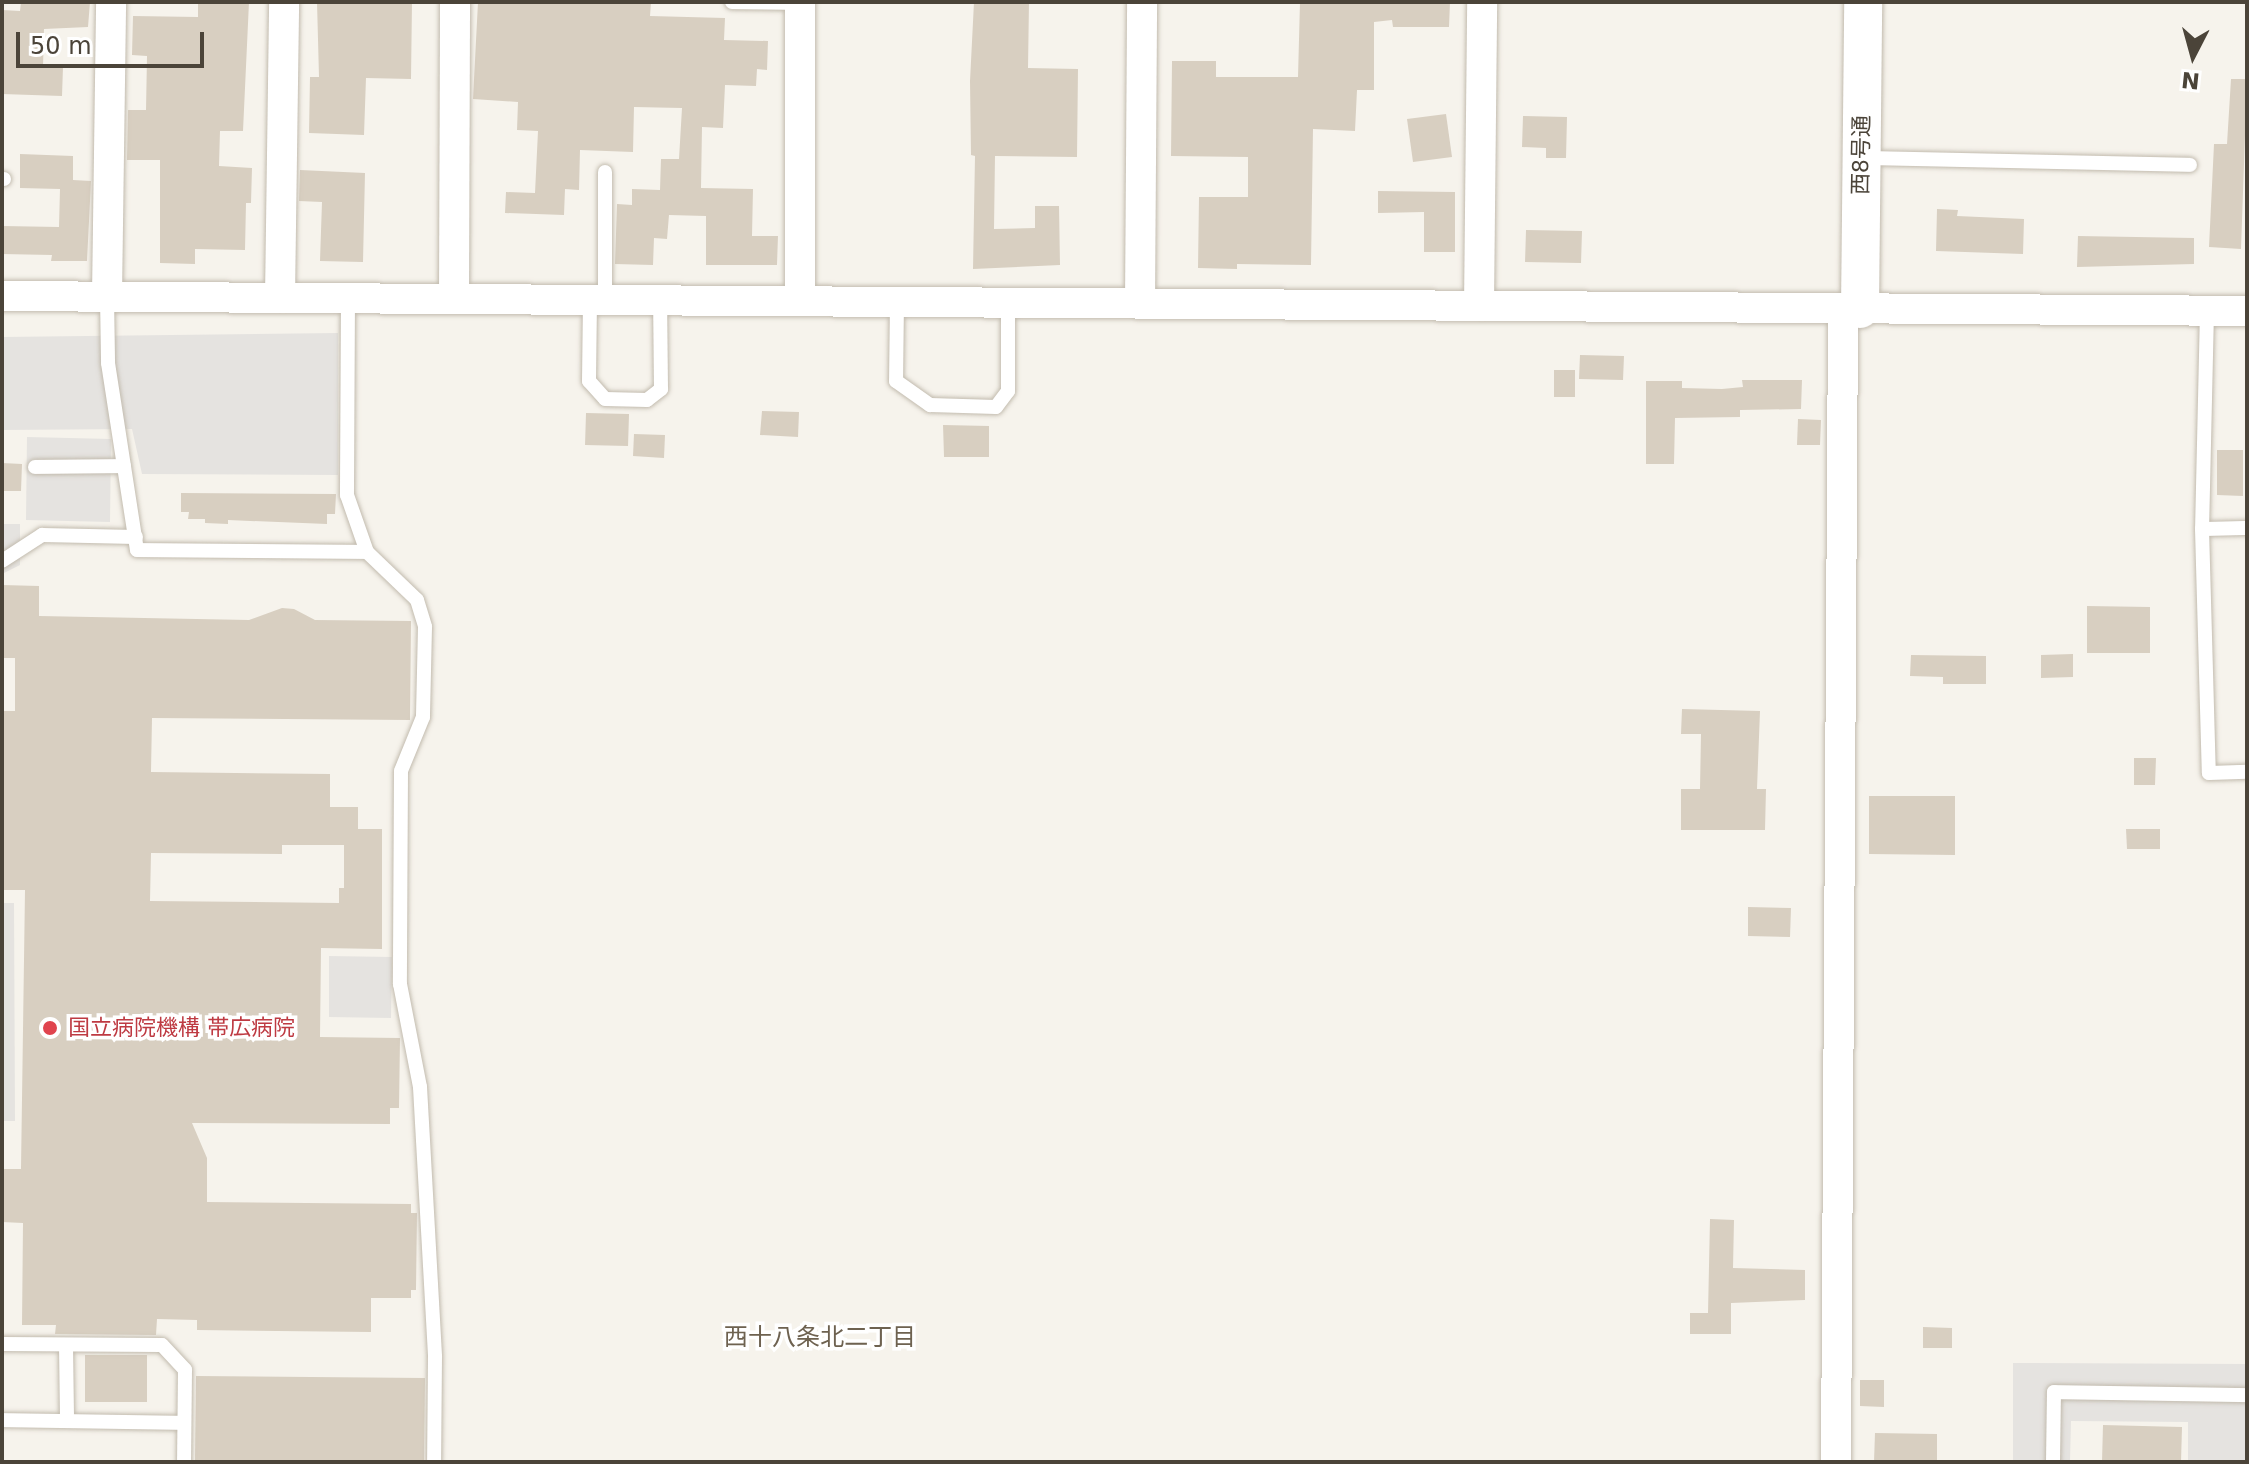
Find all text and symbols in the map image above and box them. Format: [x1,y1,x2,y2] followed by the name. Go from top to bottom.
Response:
[20,16,208,66] scale bar
[2153,16,2233,96] north arrow
[30,32,92,60] text: 50 m
[2180,67,2201,94] text: N
[1847,115,1875,195] street label: 西8号通
[68,1015,295,1041] place label: 国立病院機構 帯広病院
[39,1017,61,1039] marker: 国立病院機構 帯広病院
[724,1324,916,1352] district label: 西十八条北二丁目

